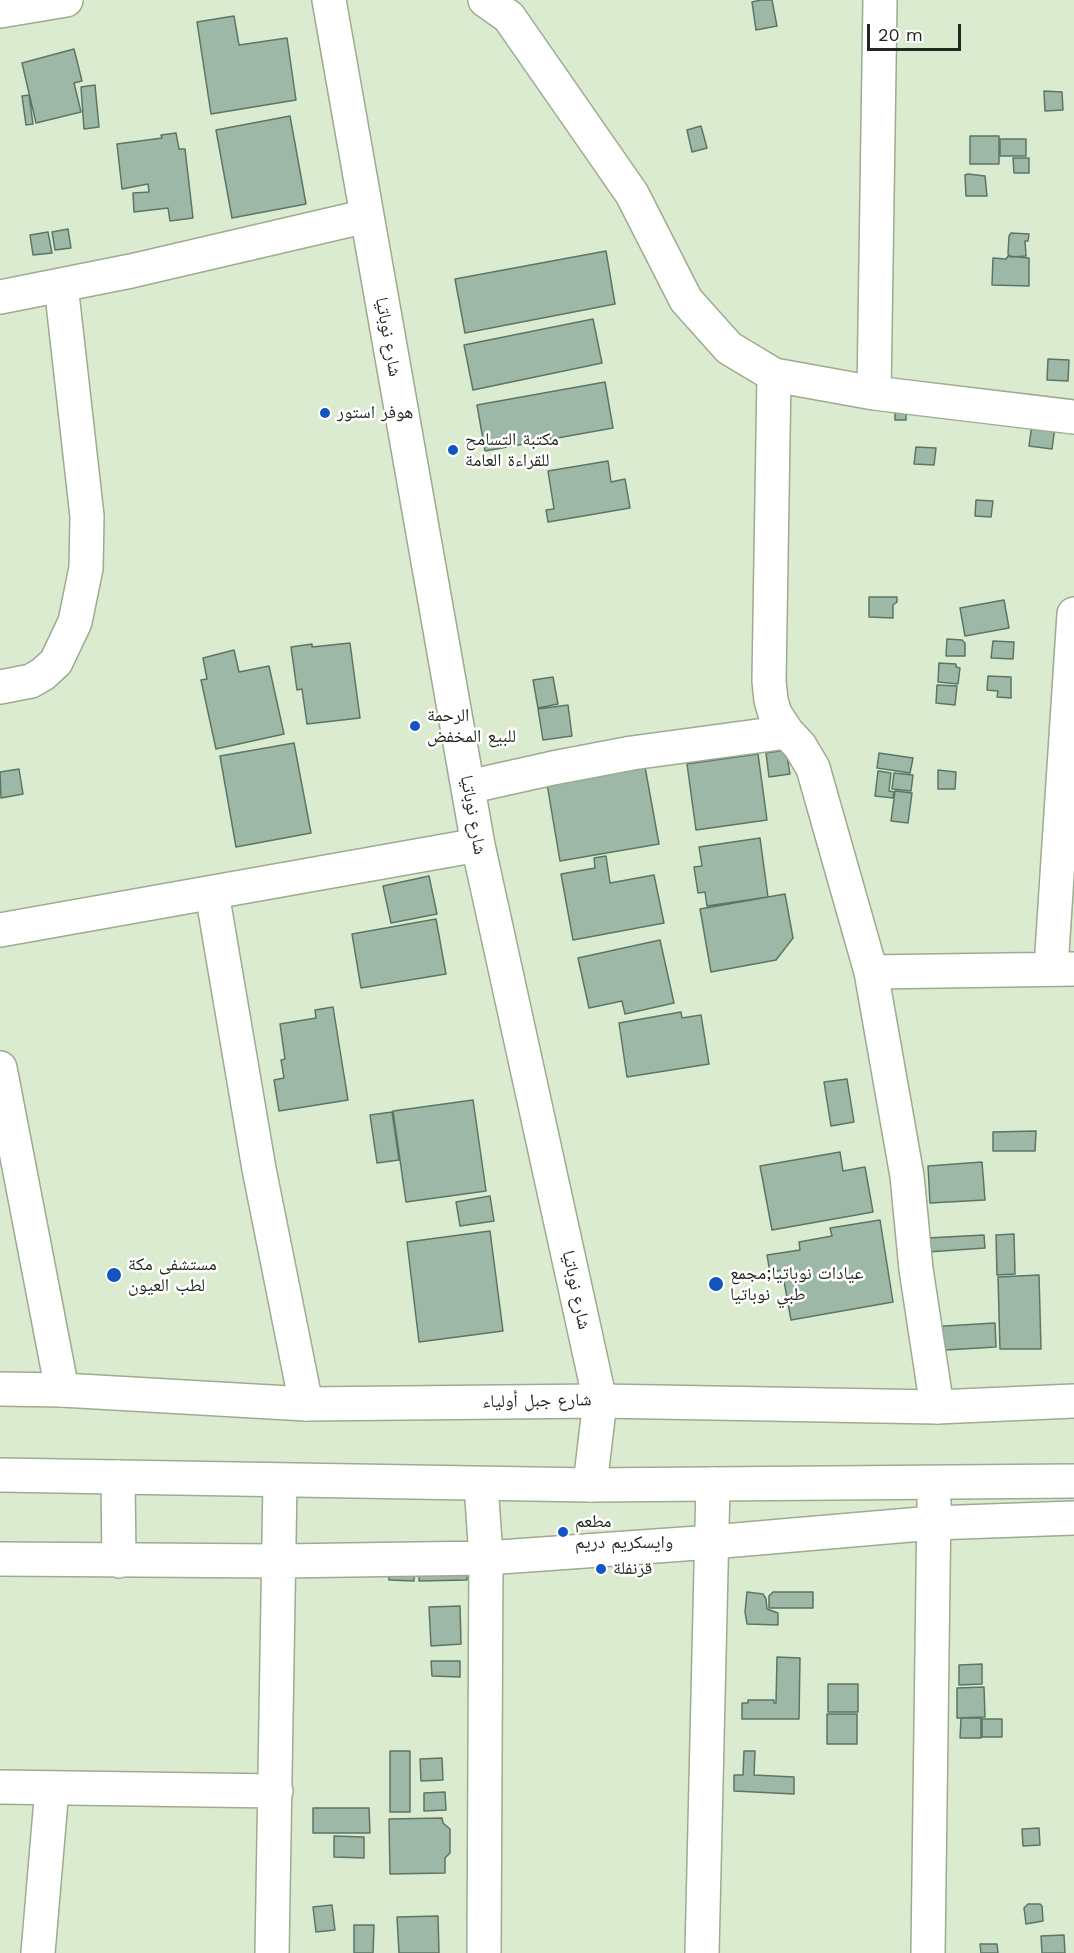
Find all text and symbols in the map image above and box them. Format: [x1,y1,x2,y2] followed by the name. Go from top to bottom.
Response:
[870,12,964,50] scale bar
[878,24,923,45] text: 20 m
[370,296,406,378] street label: شارع نوباتيا
[337,402,414,424] place label: هوفر استور
[318,406,332,420] marker: هوفر استور
[465,429,559,472] place label: مكتبة التسامح للقراءة العامة
[446,443,460,457] marker: مكتبة التسامح للقراءة العامة
[427,705,516,748] place label: الرحمة للبيع المخفض
[408,719,422,733] marker: الرحمة للبيع المخفض
[455,774,491,856] street label: شارع نوباتيا
[557,1248,595,1332] street label: شارع نوباتيا
[128,1254,217,1296] place label: مستشفى مكة لطب العيون
[730,1263,864,1306] place label: عيادات نوباتيا;مجمع طبي نوباتيا
[105,1266,123,1284] marker: مستشفى مكة لطب العيون
[707,1275,725,1293] marker: عيادات نوباتيا;مجمع طبي نوباتيا
[482,1389,592,1413] street label: شارع جبل أولياء
[575,1511,673,1553] place label: مطعم وايسكريم دريم
[556,1525,570,1539] marker: مطعم وايسكريم دريم
[613,1558,652,1580] place label: قرنفلة
[594,1562,608,1576] marker: قرنفلة

